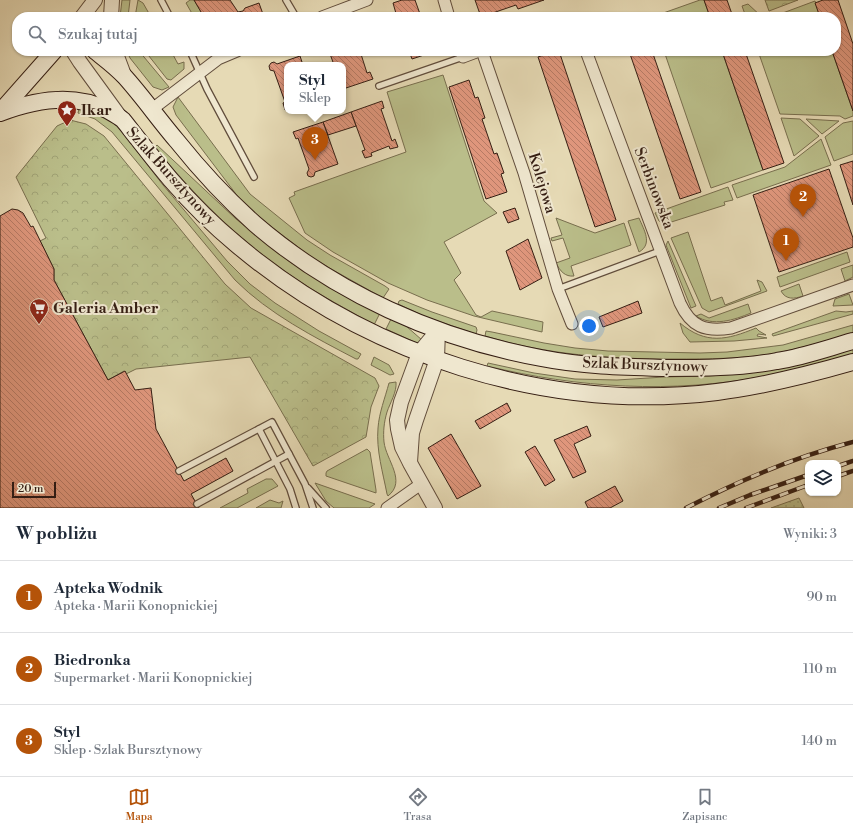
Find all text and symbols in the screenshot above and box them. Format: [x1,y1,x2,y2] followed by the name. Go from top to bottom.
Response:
[12,12,841,56] search box
[26,23,48,45] icon: search
[58,25,138,44] text: Szukaj tutaj
[284,62,346,114] popup
[299,71,325,90] text: Styl
[299,90,331,106] text: Sklep
[56,99,78,127] place icon: Ikar
[81,101,112,120] place label: Ikar
[122,123,220,229] street label: Szlak Bursztynowy
[302,127,328,160] pin: 3
[630,144,678,232] street label: Serbinowska
[524,150,560,216] street label: Kolejowa
[790,184,816,217] pin: 2
[773,228,799,261] pin: 1
[28,297,50,325] supermarket icon: Galeria Amber
[53,299,159,318] place label: Galeria Amber
[579,316,599,336] your location
[582,353,709,377] street label: Szlak Bursztynowy
[805,460,841,496] map controls
[805,460,841,496] button: layers
[12,480,56,499] scale bar
[18,482,43,496] text: 20 m
[16,523,97,545] text: W pobliżu
[783,526,837,542] text: Wyniki: 3
[54,579,163,598] text: Apteka Wodnik
[26,589,32,605] text: 1
[806,589,837,605] text: 90 m
[54,598,218,614] text: Apteka · Marii Konopnickiej
[54,651,131,670] text: Biedronka
[25,661,33,677] text: 2
[803,661,837,677] text: 110 m
[54,670,253,686] text: Supermarket · Marii Konopnickiej
[54,723,80,742] text: Styl
[25,733,33,749] text: 3
[801,733,837,749] text: 140 m
[54,742,202,758] text: Sklep · Szlak Bursztynowy
[125,786,153,824] tab: Mapa
[404,786,431,824] tab: Trasa
[682,786,728,824] tab: Zapisane

